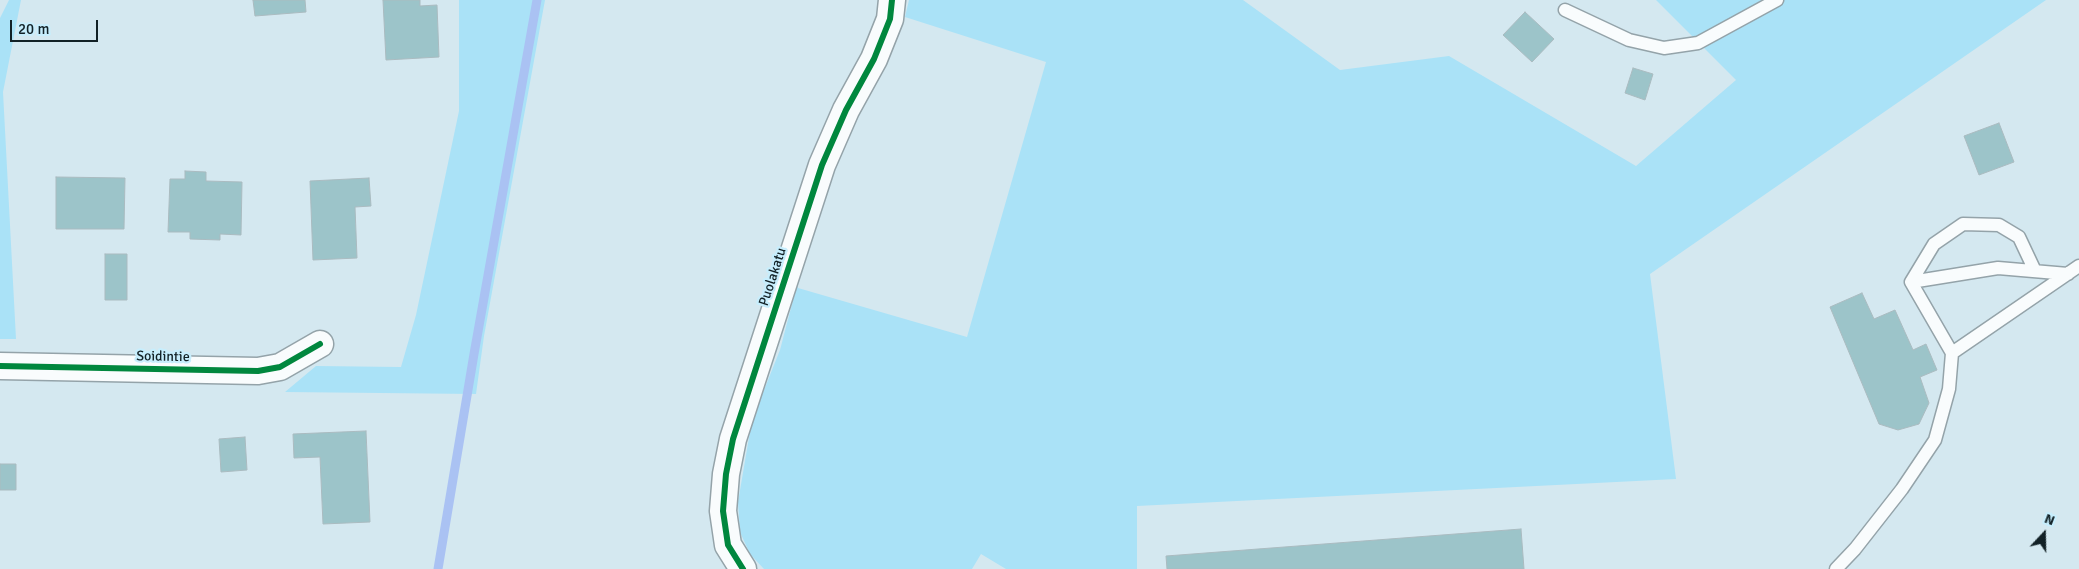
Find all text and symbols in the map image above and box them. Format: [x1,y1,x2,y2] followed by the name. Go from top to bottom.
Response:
[12,10,100,42] scale bar
[18,20,49,38] text: 20 m
[756,246,790,308] street label: Puolakatu
[136,348,190,366] street label: Soidintie
[2019,509,2069,559] north arrow
[2042,510,2057,529] text: N

